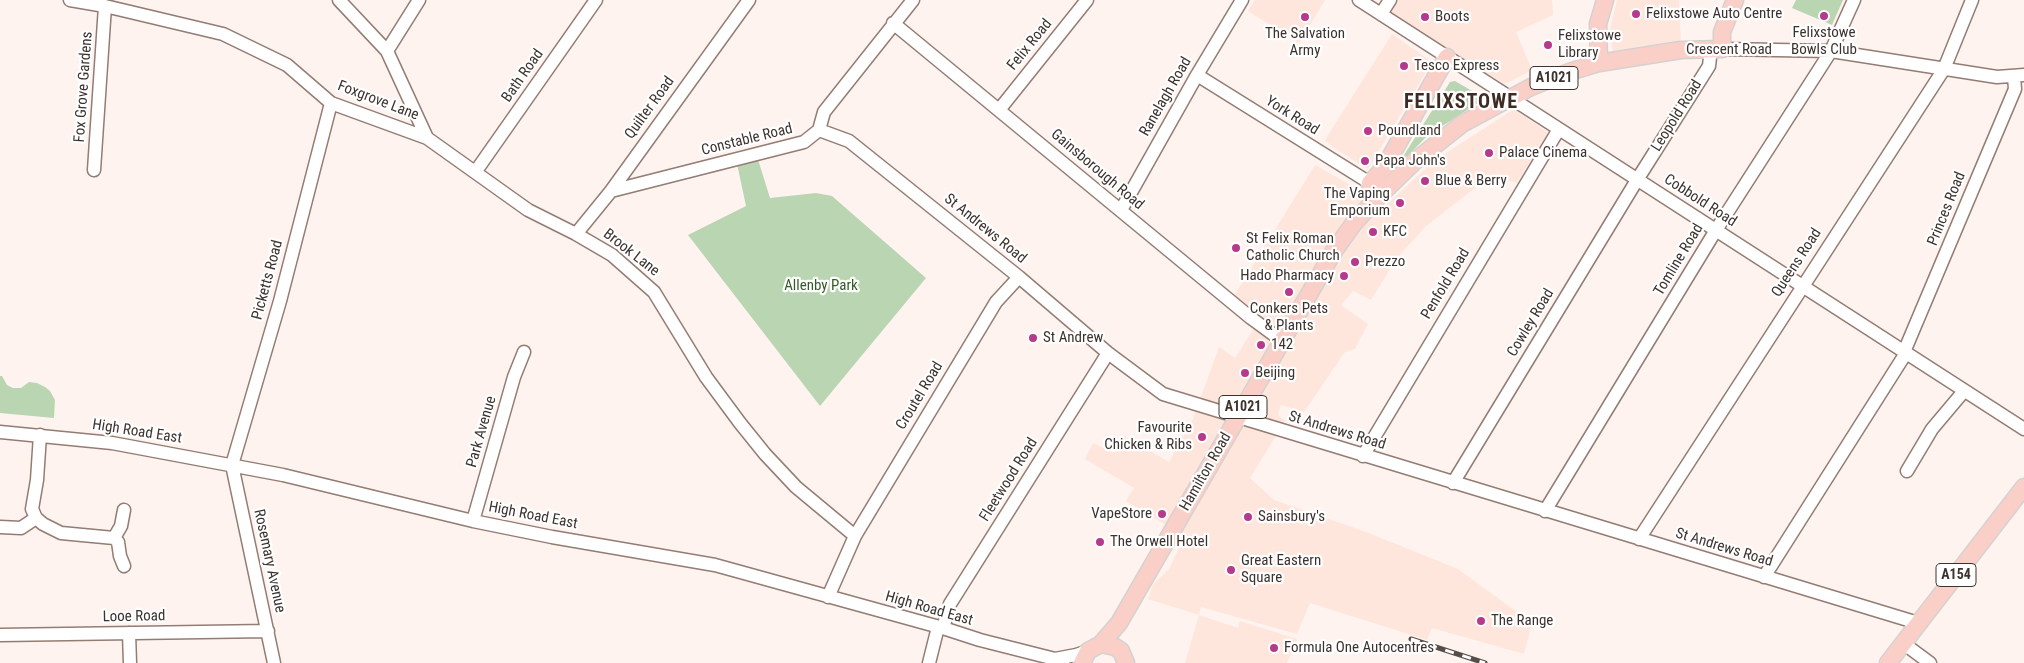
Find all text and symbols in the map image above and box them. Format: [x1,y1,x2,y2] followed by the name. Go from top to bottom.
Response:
[1646,5,1782,23] place label: Felixstowe Auto Centre
[1435,8,1470,26] place label: Boots
[1630,8,1642,20] marker: Felixstowe Auto Centre
[1818,10,1830,22] marker: Felixstowe Bowls Club
[1299,11,1311,23] marker: The Salvation Army
[1419,11,1431,23] marker: Boots
[1004,16,1056,74] street label: Felix Road
[1791,24,1857,59] place label: Felixstowe Bowls Club
[1265,25,1345,60] place label: The Salvation Army
[1558,27,1621,62] place label: Felixstowe Library
[71,31,97,143] street label: Fox Grove Gardens
[1542,39,1554,51] marker: Felixstowe Library
[1686,41,1772,59] street label: Crescent Road
[498,46,548,106] street label: Bath Road
[1136,54,1196,140] street label: Ranelagh Road
[1414,57,1499,75] place label: Tesco Express
[1398,60,1410,72] marker: Tesco Express
[1530,66,1578,90] road number: A1021
[621,73,679,143] street label: Quilter Road
[335,77,421,125] street label: Foxgrove Lane
[1648,77,1706,155] street label: Leopold Road
[1403,91,1519,115] district label: FELIXSTOWE
[1262,93,1322,139] street label: York Road
[700,120,794,160] street label: Constable Road
[1378,122,1441,140] place label: Poundland
[1362,125,1374,137] marker: Poundland
[1047,126,1147,214] street label: Gainsborough Road
[1499,144,1587,162] place label: Palace Cinema
[1483,147,1495,159] marker: Palace Cinema
[1375,152,1446,170] place label: Papa John's
[1359,155,1371,167] marker: Papa John's
[1924,169,1970,249] street label: Princes Road
[1660,171,1740,231] street label: Cobbold Road
[1435,172,1507,190] place label: Blue & Berry
[1419,175,1431,187] marker: Blue & Berry
[1324,185,1390,220] place label: The Vaping Emporium
[940,190,1030,268] street label: St Andrews Road
[1394,197,1406,209] marker: The Vaping Emporium
[1651,221,1707,299] street label: Tomline Road
[1383,223,1407,241] place label: KFC
[599,225,663,281] street label: Brook Lane
[1768,225,1826,301] street label: Queens Road
[1367,226,1379,238] marker: KFC
[1246,230,1340,265] place label: St Felix Roman Catholic Church
[249,238,287,322] street label: Picketts Road
[1230,242,1242,254] marker: St Felix Roman Catholic Church
[1418,245,1474,323] street label: Penfold Road
[1365,253,1405,271] place label: Prezzo
[1349,256,1361,268] marker: Prezzo
[1240,267,1334,285] place label: Hado Pharmacy
[1338,270,1350,282] marker: Hado Pharmacy
[784,277,858,295] park label: Allenby Park
[1283,286,1295,298] marker: Conkers Pets & Plants
[1504,286,1558,360] street label: Cowley Road
[1250,300,1328,335] place label: Conkers Pets & Plants
[1043,329,1103,347] place label: St Andrew
[1027,332,1039,344] marker: St Andrew
[1271,336,1293,354] place label: 142
[1255,339,1267,351] marker: 142
[893,359,947,433] street label: Croutel Road
[1255,364,1295,382] place label: Beijing
[1239,367,1251,379] marker: Beijing
[463,394,501,470] street label: Park Avenue
[1219,396,1267,418] road number: A1021
[1286,408,1388,454] street label: St Andrews Road
[91,416,183,448] street label: High Road East
[1104,419,1192,454] place label: Favourite Chicken & Ribs
[1176,430,1236,514] street label: Hamilton Road
[1196,431,1208,443] marker: Favourite Chicken & Ribs
[976,435,1042,525] street label: Fleetwood Road
[487,499,579,533] street label: High Road East
[1091,505,1152,523] place label: VapeStore
[249,508,289,614] street label: Rosemary Avenue
[1156,508,1168,520] marker: VapeStore
[1258,508,1325,526] place label: Sainsbury's
[1242,511,1254,523] marker: Sainsbury's
[1673,525,1775,571] street label: St Andrews Road
[1110,533,1208,551] place label: The Orwell Hotel
[1094,536,1106,548] marker: The Orwell Hotel
[1241,552,1321,587] place label: Great Eastern Square
[1225,564,1237,576] marker: Great Eastern Square
[1936,564,1976,586] road number: A154
[883,588,975,630] street label: High Road East
[102,607,166,627] street label: Looe Road
[1491,612,1553,630] place label: The Range
[1475,615,1487,627] marker: The Range
[1284,639,1434,657] place label: Formula One Autocentres
[1268,642,1280,654] marker: Formula One Autocentres

